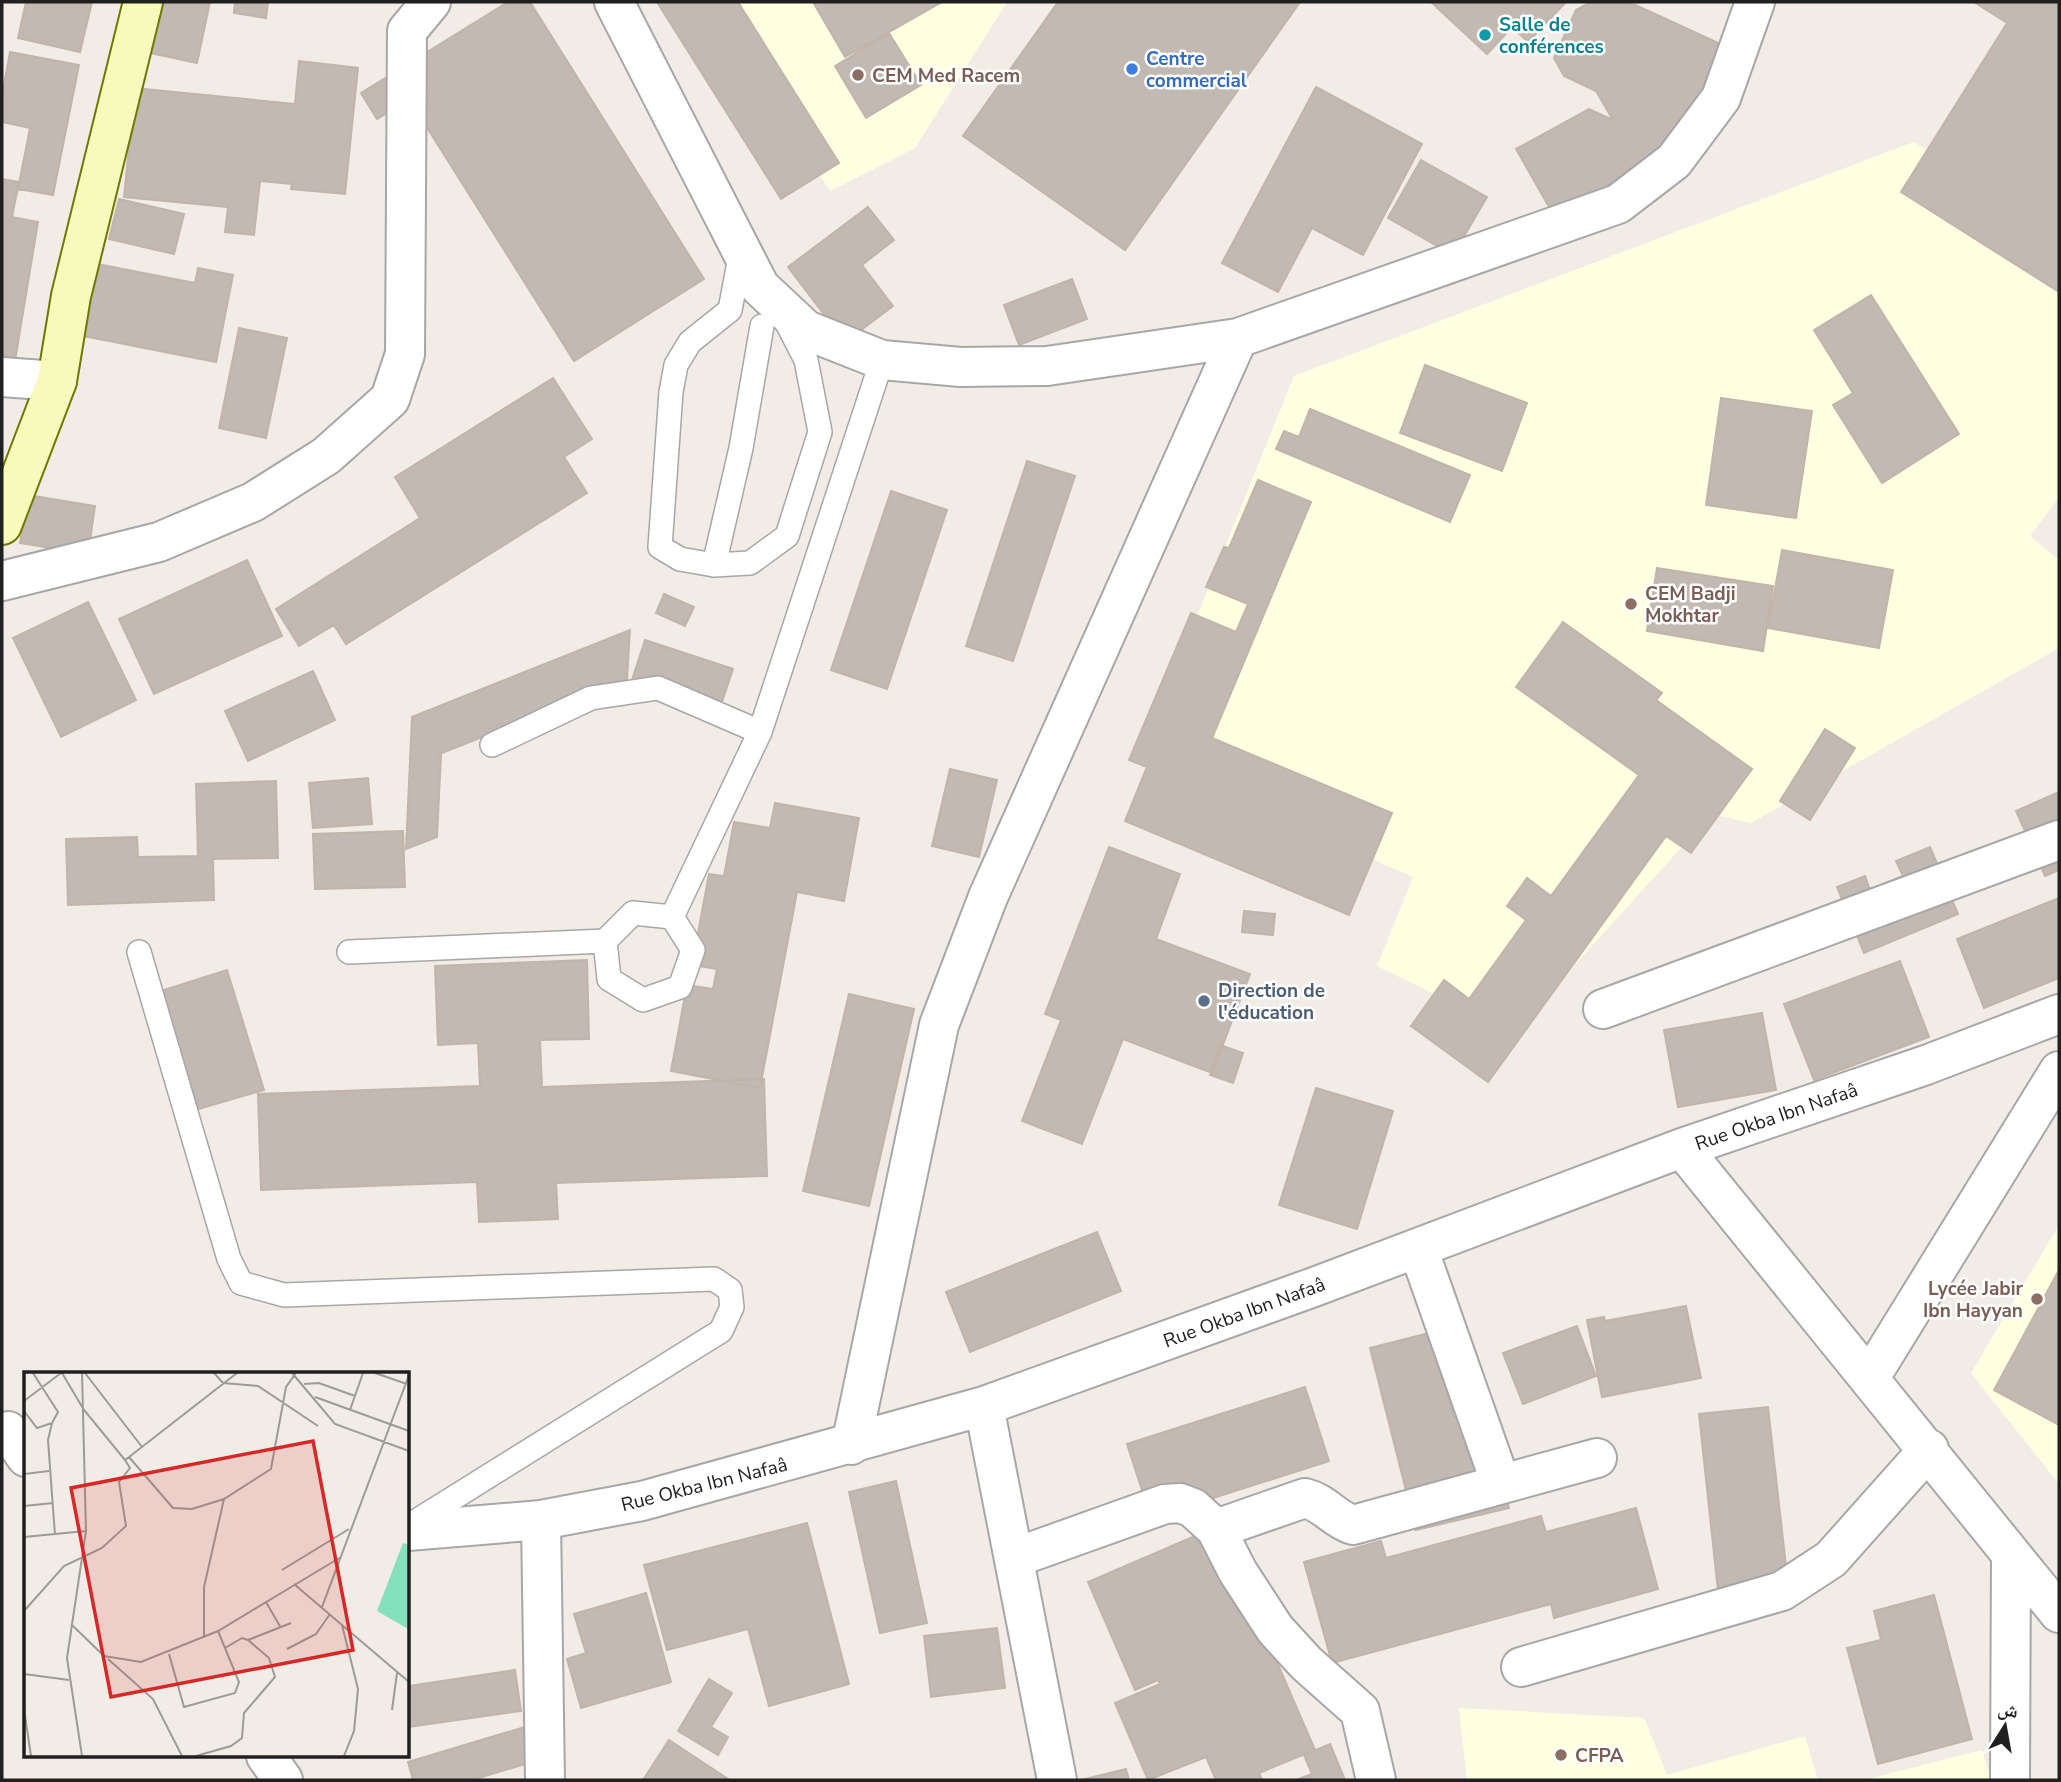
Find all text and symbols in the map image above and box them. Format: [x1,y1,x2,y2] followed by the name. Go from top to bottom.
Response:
[1499,12,1604,60] place label: Salle de conférences
[1477,27,1493,43] marker: Salle de conférences
[1146,46,1247,94] place label: Centre commercial
[1124,61,1140,77] marker: Centre commercial
[872,63,1020,89] place label: CEM Med Racem
[850,67,866,83] marker: CEM Med Racem
[1645,581,1736,629] place label: CEM Badji Mokhtar
[1623,596,1639,612] marker: CEM Badji Mokhtar
[1218,978,1325,1026] place label: Direction de l'éducation
[1196,993,1212,1009] marker: Direction de l'éducation
[1691,1077,1861,1157] street label: Rue Okba Ibn Nafaâ
[1160,1272,1329,1354] street label: Rue Okba Ibn Nafaâ
[1923,1276,2024,1324] place label: Lycée Jabir Ibn Hayyan
[2029,1291,2045,1307] marker: Lycée Jabir Ibn Hayyan
[24,1372,410,1758] inset map
[618,1452,790,1518] street label: Rue Okba Ibn Nafaâ
[1970,1691,2040,1761] north arrow
[1996,1696,2020,1725] text: ش
[1575,1743,1625,1769] place label: CFPA
[1553,1747,1569,1763] marker: CFPA

